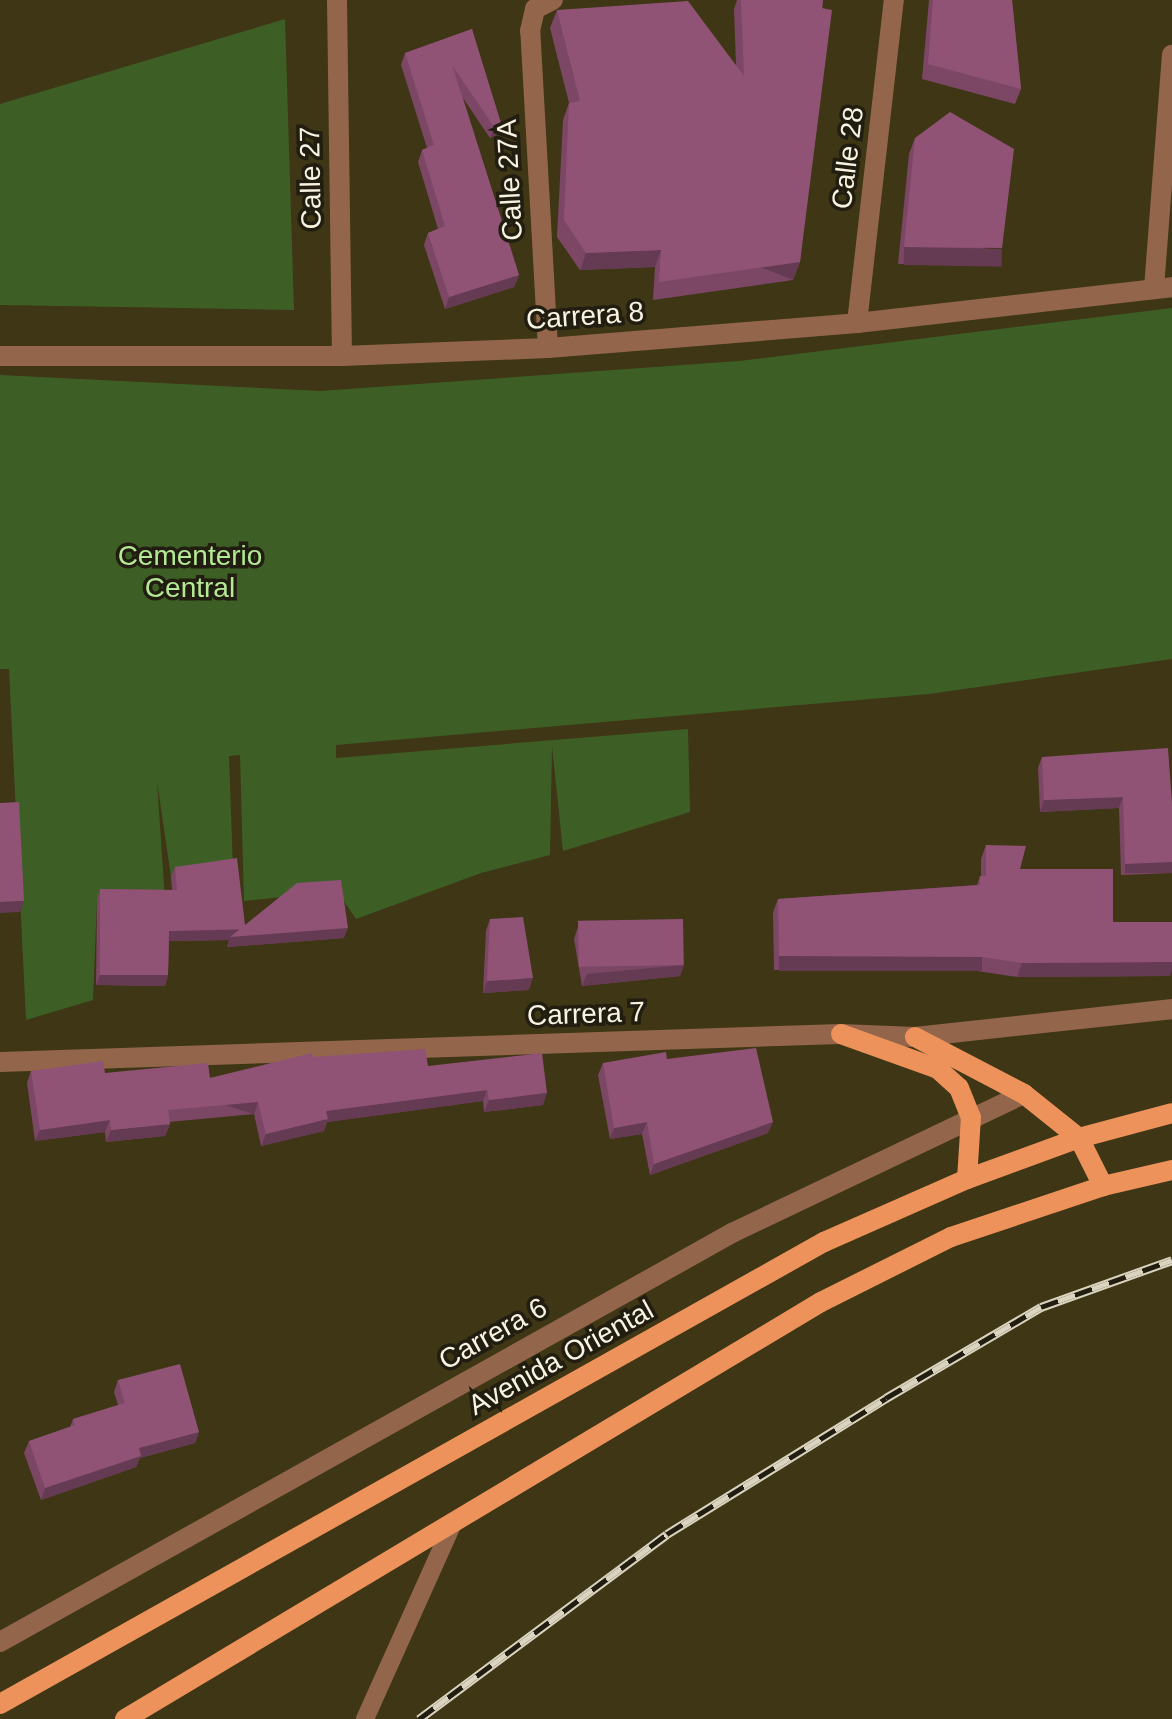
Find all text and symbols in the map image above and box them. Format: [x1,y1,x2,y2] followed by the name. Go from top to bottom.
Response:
[825,105,871,211] street label: Calle 28
[490,119,530,241] street label: Calle 27A
[293,126,329,230] street label: Calle 27
[525,295,645,337] street label: Carrera 8
[118,539,262,605] park label: Cementerio Central
[526,995,646,1033] street label: Carrera 7
[433,1291,553,1377] street label: Carrera 6
[463,1293,659,1423] street label: Avenida Oriental

